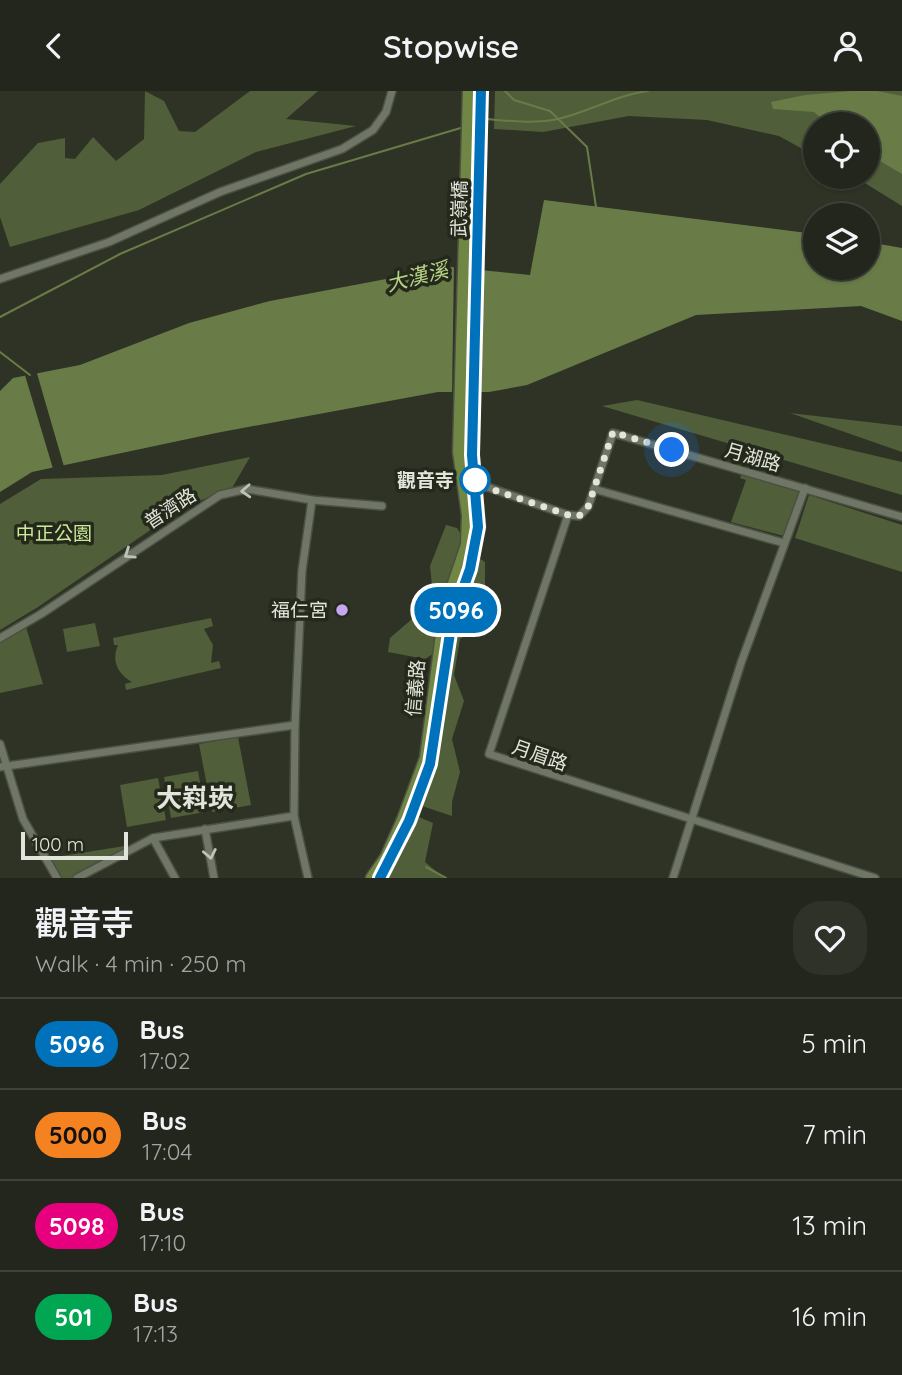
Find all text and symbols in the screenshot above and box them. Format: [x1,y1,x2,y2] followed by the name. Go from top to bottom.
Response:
[383,26,519,66] text: Stopwise
[35,27,73,65] icon: back
[829,27,867,65] icon: person
[803,112,880,280] map controls
[803,112,880,189] button: locate
[447,180,471,238] street label: 武嶺橋
[803,203,880,280] button: layers
[383,255,453,296] water label: 大漢溪
[654,432,689,467] your location
[722,438,784,476] street label: 月湖路
[460,465,490,495] marker: 觀音寺
[397,468,454,492] place label: 觀音寺
[140,482,200,534] street label: 普濟路
[240,483,251,498] one-way arrow
[16,521,92,545] park label: 中正公園
[124,546,137,558] one-way arrow
[407,587,505,633] line badge: 5096
[428,595,484,625] text: 5096
[271,598,328,622] place label: 福仁宮
[334,602,350,618] marker: 福仁宮
[401,659,429,717] street label: 信義路
[509,734,571,776] street label: 月眉路
[156,781,234,814] district label: 大嵙崁
[21,829,128,861] scale bar
[32,832,84,856] text: 100 m
[201,848,216,860] one-way arrow
[793,901,867,975] button: heart
[35,902,134,943] text: 觀音寺
[35,949,246,978] text: Walk · 4 min · 250 m
[139,1013,184,1046] text: Bus
[801,1027,867,1060] text: 5 min
[49,1029,104,1059] text: 5096
[139,1046,191,1075] text: 17:02
[142,1104,187,1137] text: Bus
[802,1118,867,1151] text: 7 min
[49,1120,107,1150] text: 5000
[142,1137,192,1166] text: 17:04
[139,1195,184,1228] text: Bus
[792,1209,867,1242] text: 13 min
[49,1211,104,1241] text: 5098
[139,1228,186,1257] text: 17:10
[133,1286,178,1319] text: Bus
[792,1300,867,1333] text: 16 min
[55,1302,92,1332] text: 501
[133,1319,178,1348] text: 17:13

